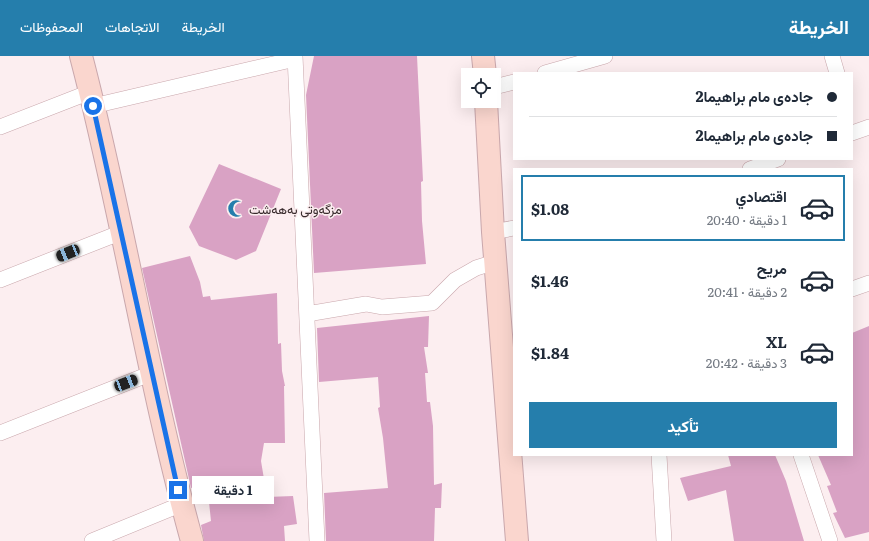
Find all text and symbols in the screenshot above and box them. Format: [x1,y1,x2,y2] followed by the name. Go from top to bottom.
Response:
[789,12,849,40] text: الخريطة
[20,16,83,36] text: المحفوظات
[105,16,159,36] text: الاتجاهات
[181,16,225,36] text: الخريطة
[461,68,501,108] map controls
[461,68,501,108] button: locate
[695,84,813,107] text: جادەی مام براهیما2
[84,97,102,115] route start
[695,123,813,146] text: جادەی مام براهیما2
[735,184,787,207] text: اقتصادي
[799,190,835,226] icon: car
[531,197,569,220] text: $1.08
[226,198,246,218] mosque icon: مزگەوتی بەهەشت
[249,199,342,218] place label: مزگەوتی بەهەشت
[707,210,787,229] text: 1 دقيقة · 20:40
[55,243,81,263] car
[757,256,787,279] text: مريح
[799,262,835,298] icon: car
[531,269,568,292] text: $1.46
[708,282,787,301] text: 2 دقيقة · 20:41
[766,330,787,353] text: XL
[799,334,835,370] icon: car
[531,341,569,364] text: $1.84
[706,353,787,372] text: 3 دقيقة · 20:42
[113,373,139,393] car
[529,402,837,448] button: تأكيد
[192,476,274,504] callout: 1 دقيقة
[214,480,252,499] text: 1 دقيقة
[169,481,187,499] route end

